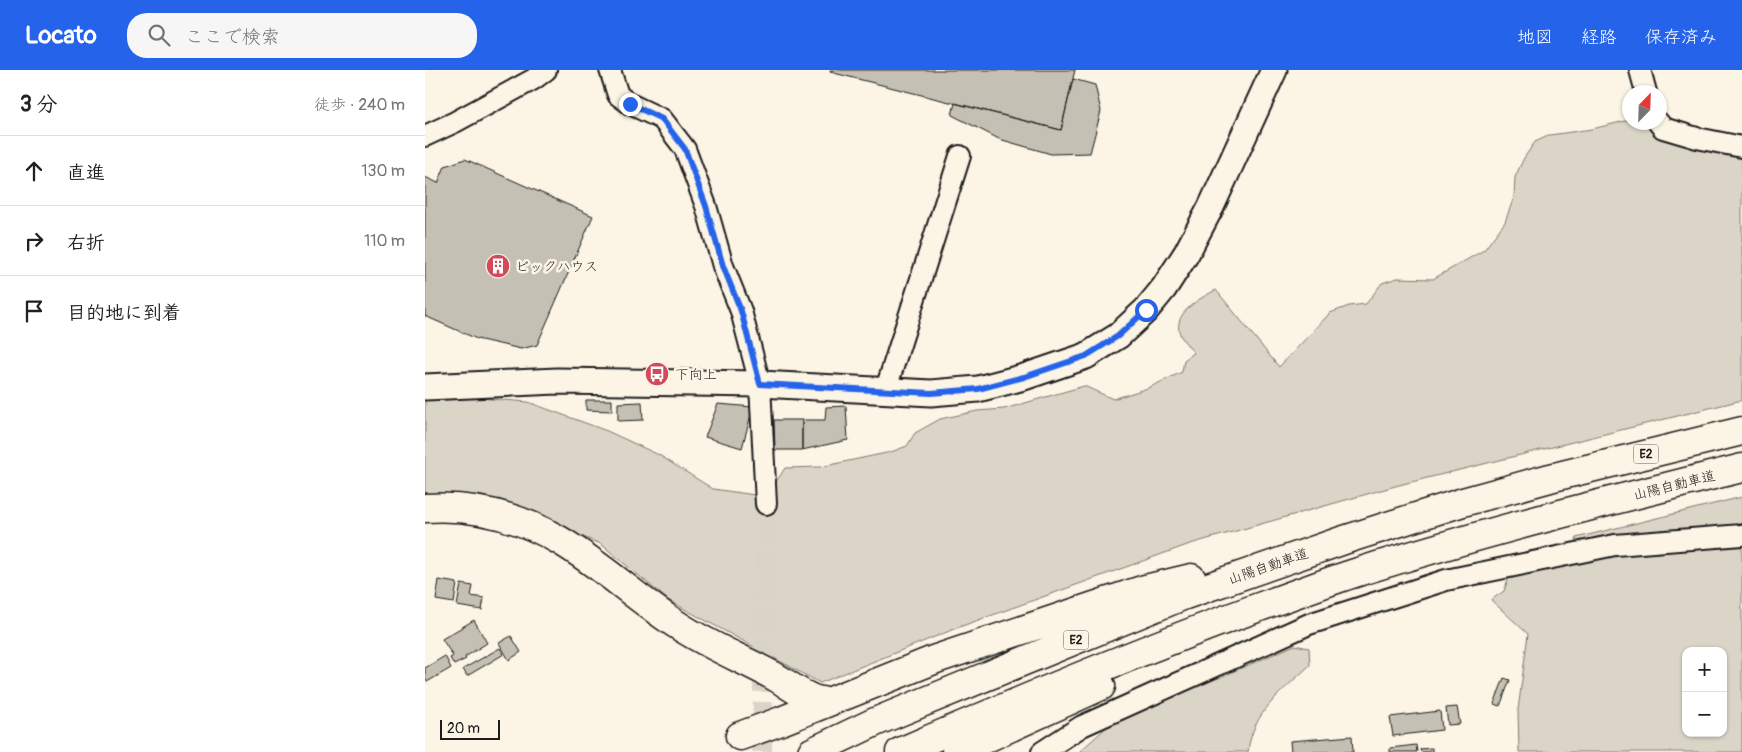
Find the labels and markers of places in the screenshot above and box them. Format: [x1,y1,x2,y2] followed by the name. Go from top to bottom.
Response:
[485,253,511,279] building icon: ビックハウス
[515,258,598,275] place label: ビックハウス
[644,361,670,387] bus stop icon: 下向上
[675,366,717,383] place label: 下向上

